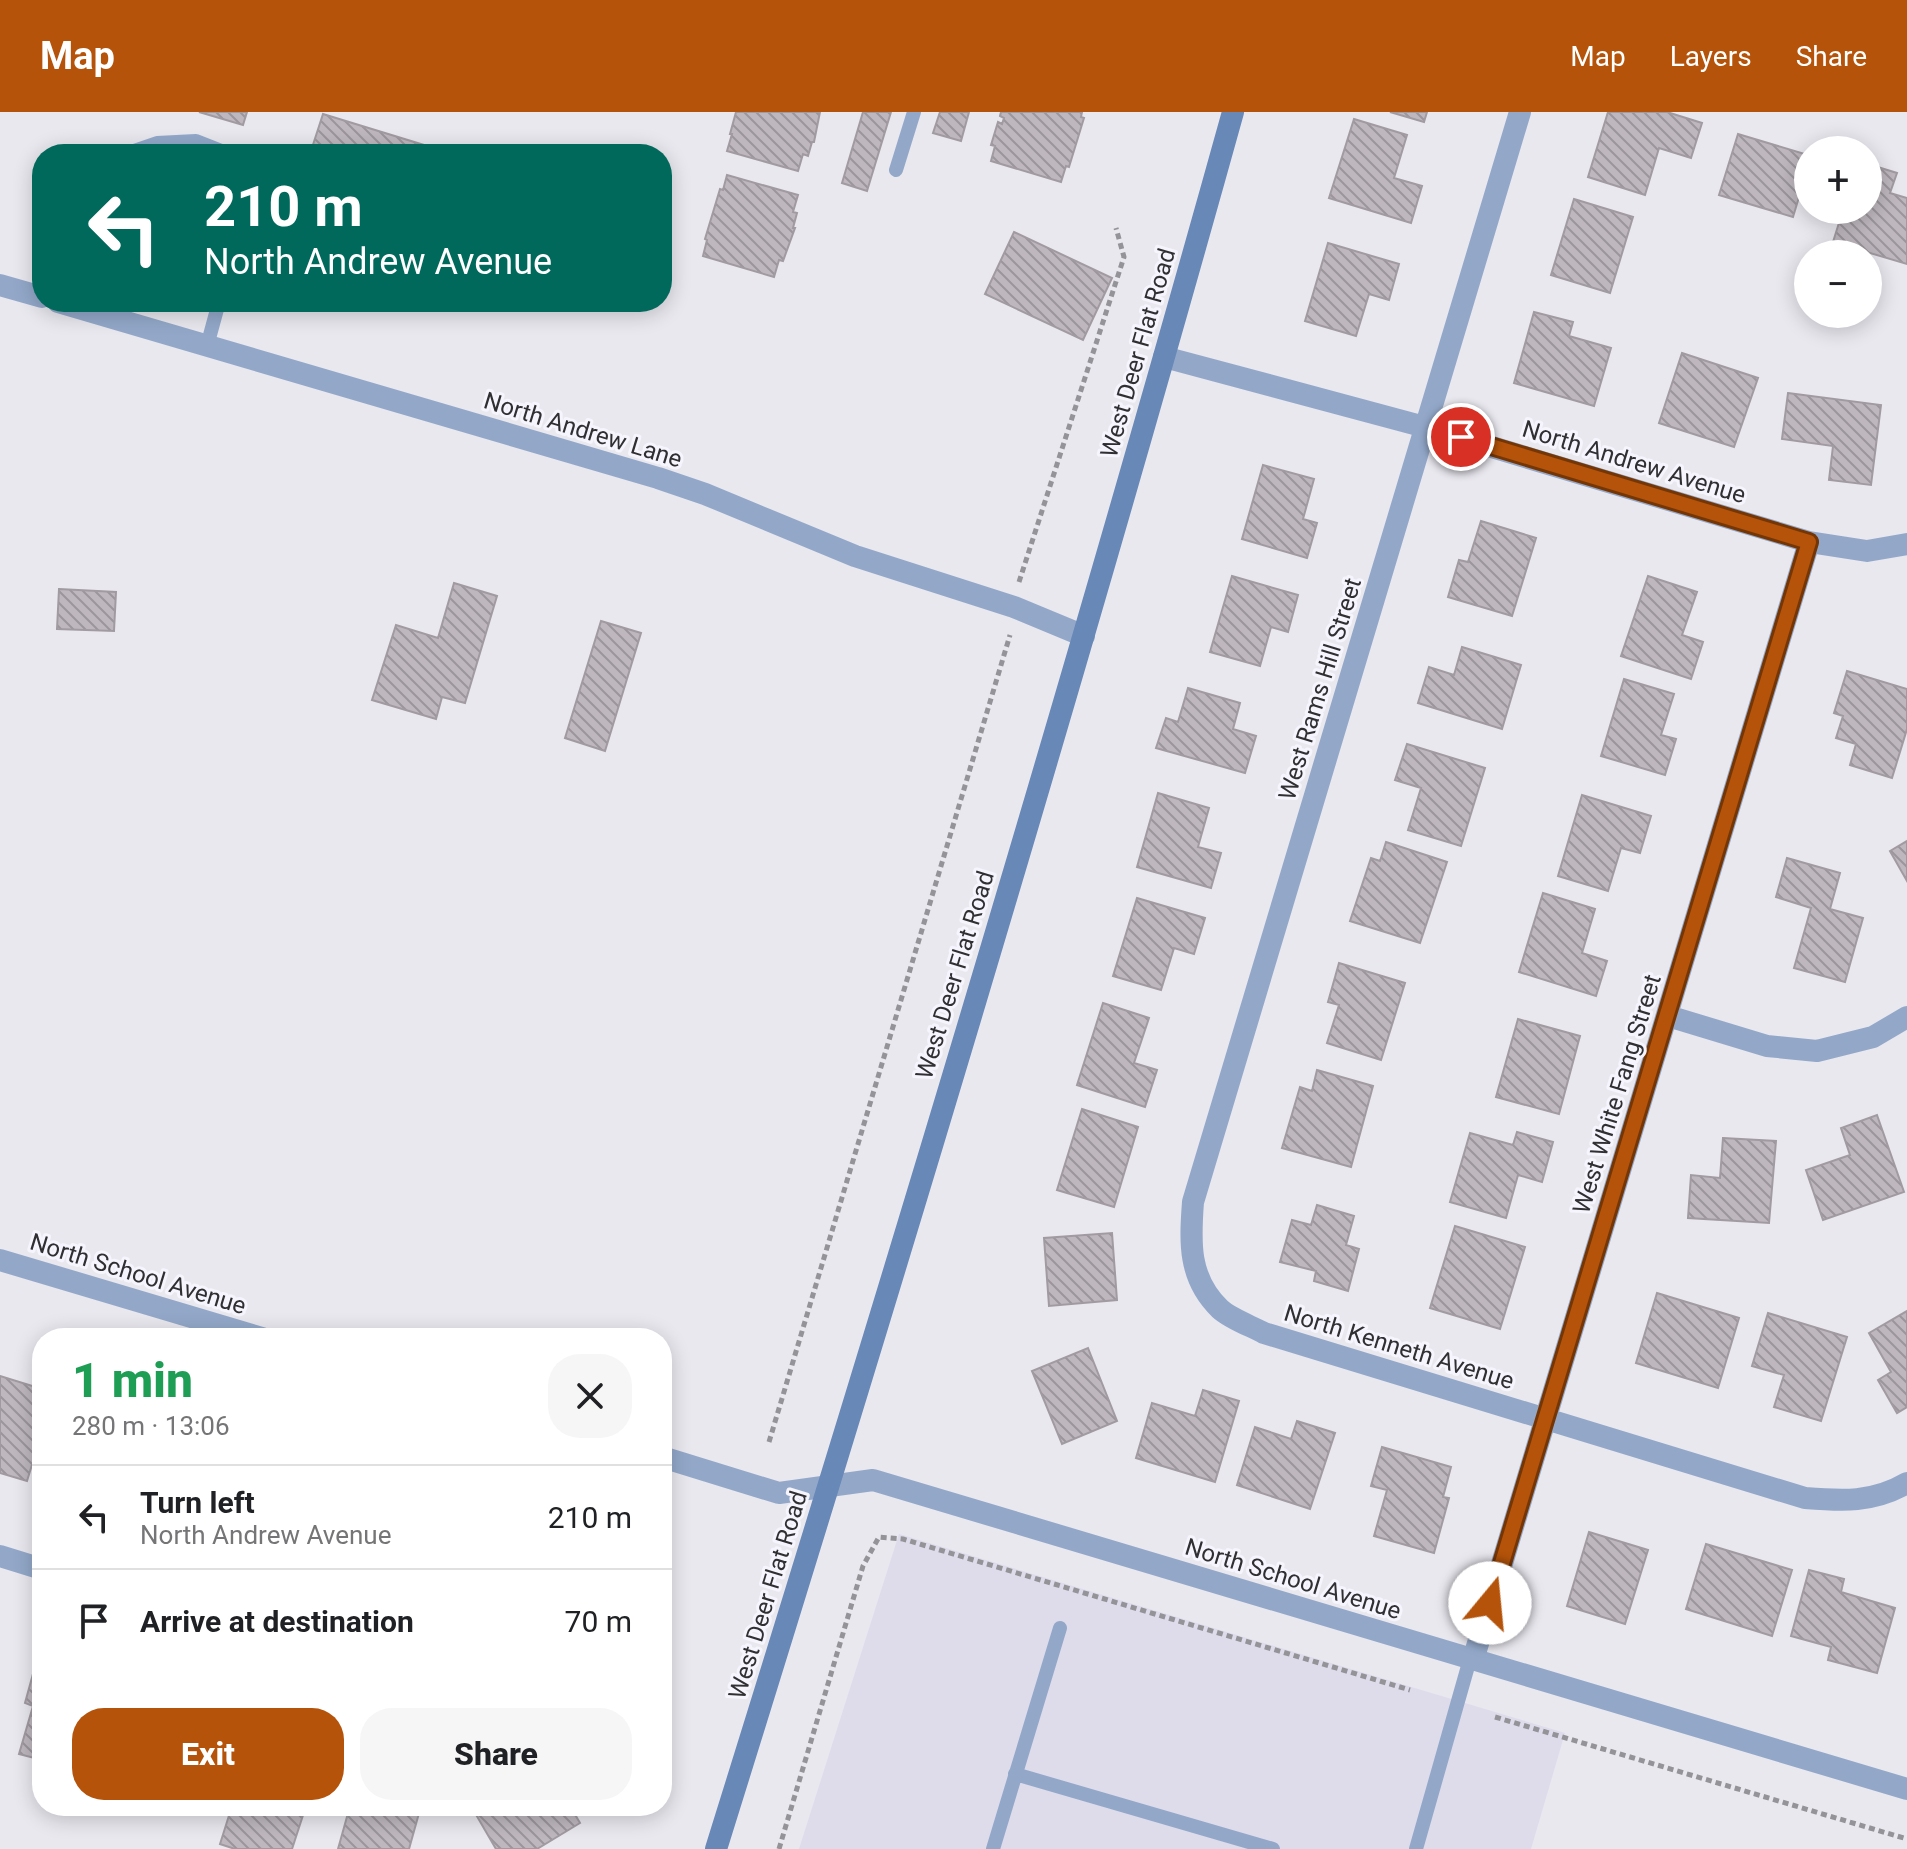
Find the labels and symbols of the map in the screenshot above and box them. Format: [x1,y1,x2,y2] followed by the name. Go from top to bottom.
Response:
[1095,245,1181,461] street label: West Deer Flat Road
[481,387,685,473] street label: North Andrew Lane
[1427,403,1495,471] pin
[1519,415,1749,509] street label: North Andrew Avenue
[1273,574,1367,804] street label: West Rams Hill Street
[910,868,1000,1082] street label: West Deer Flat Road
[1567,971,1667,1217] street label: West White Fang Street
[27,1228,249,1320] street label: North School Avenue
[1281,1299,1517,1395] street label: North Kenneth Avenue
[723,1488,813,1702] street label: West Deer Flat Road
[1182,1533,1404,1625] street label: North School Avenue
[1448,1561,1532,1645] position arrow

